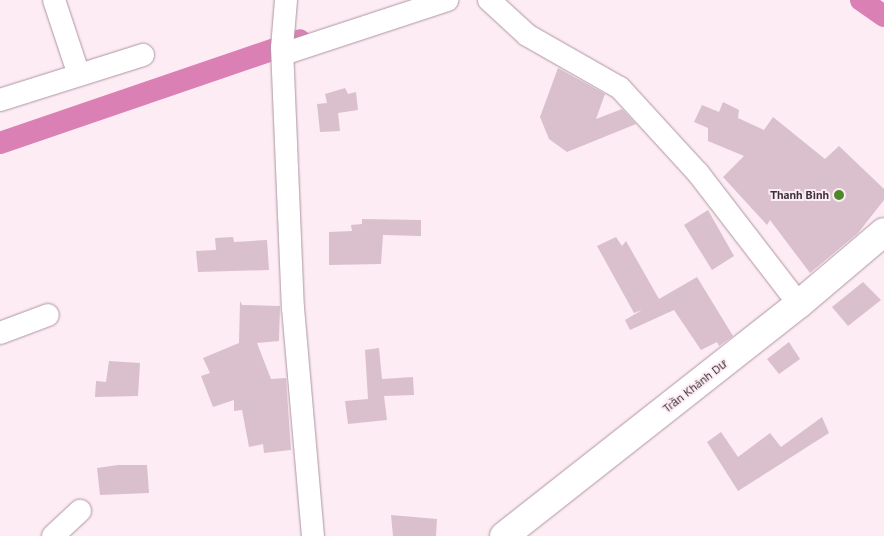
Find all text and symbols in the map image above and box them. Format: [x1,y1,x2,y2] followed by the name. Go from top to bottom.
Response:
[770,188,829,202] place label: Thanh Bình
[833,189,845,201] marker: Thanh Bình
[660,356,730,416] street label: Trần Khánh Dư

